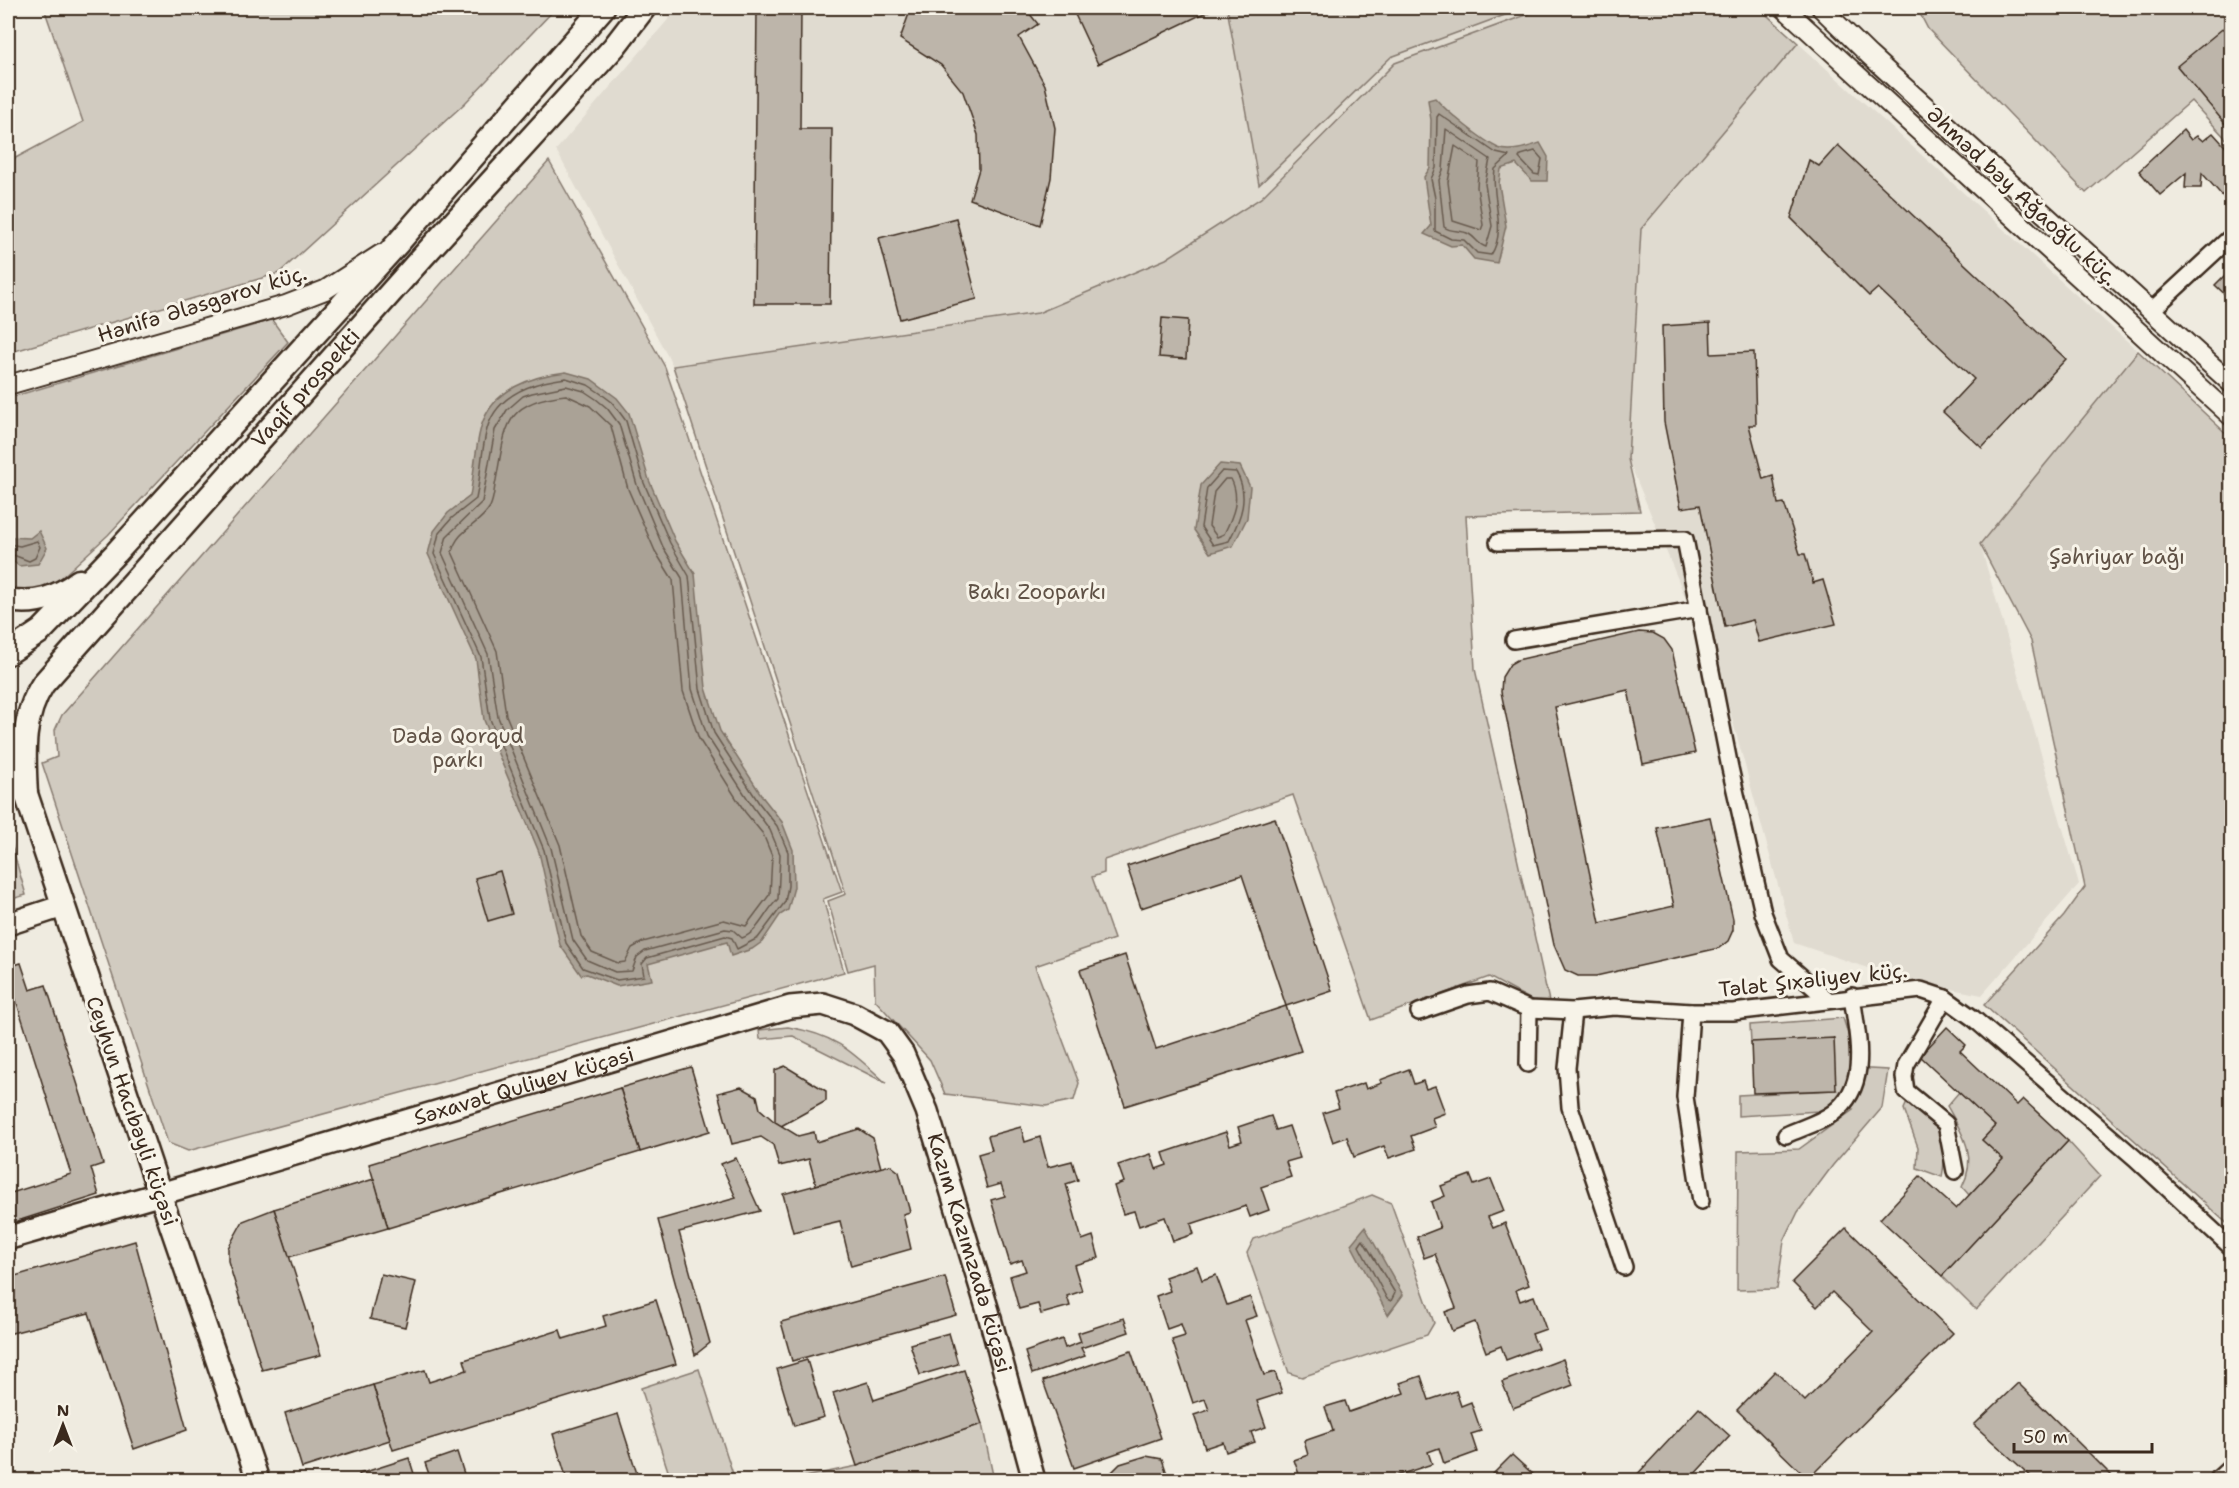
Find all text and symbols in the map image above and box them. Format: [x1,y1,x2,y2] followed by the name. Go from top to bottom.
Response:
[1921,100,2123,292] street label: Əhməd bəy Ağaoğlu küç.
[94,259,310,349] street label: Hənifə Ələsgərov küç.
[245,323,366,454] street label: Vaqif prospekti
[2049,543,2185,571] park label: Şəhriyar bağı
[968,578,1106,606] park label: Bakı Zooparkı
[392,722,524,774] park label: Dədə Qorqud parkı
[1717,956,1909,1004] street label: Tələt Şıxəliyev küç.
[79,992,185,1230] street label: Ceyhun Hacıbəyli küçəsi
[410,1040,637,1132] street label: Səxavət Quliyev küçəsi
[921,1130,1018,1376] street label: Kazım Kazımzadə küçəsi
[33,1395,93,1455] north arrow
[57,1400,69,1421] text: N
[2014,1416,2152,1454] scale bar
[2023,1425,2068,1449] text: 50 m

